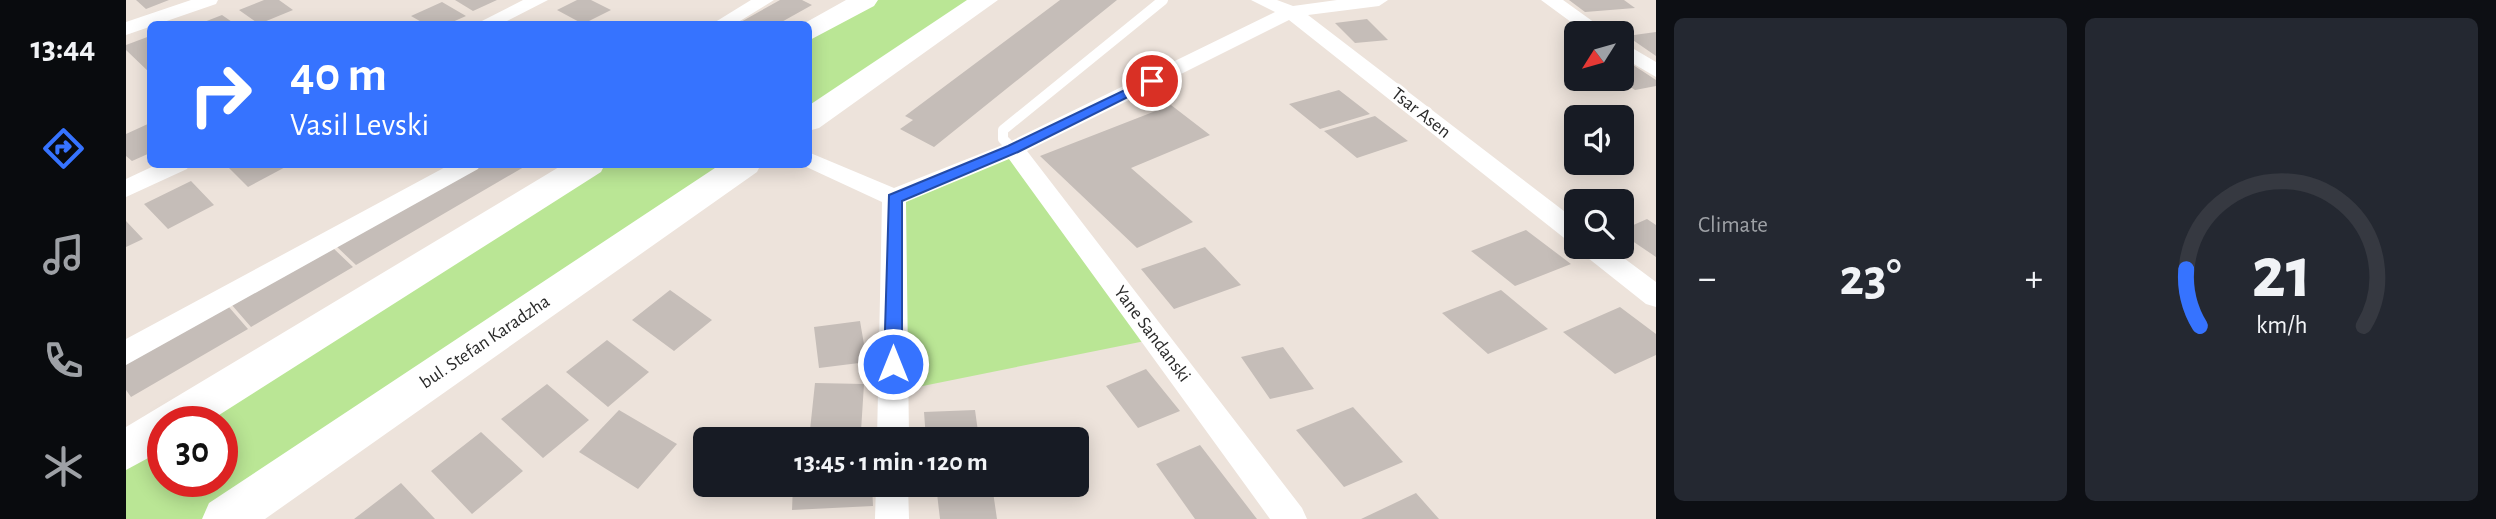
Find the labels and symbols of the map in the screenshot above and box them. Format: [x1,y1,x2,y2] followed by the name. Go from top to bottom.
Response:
[1564,21,1634,91] north arrow
[1122,51,1182,111] pin
[1388,84,1454,142] street label: Tsar Asen
[1110,283,1194,385] street label: Yane Sandanski
[417,291,554,392] street label: bul. Stefan Karadzha
[856,327,930,401] position arrow
[147,406,238,497] speed limit sign: 30

